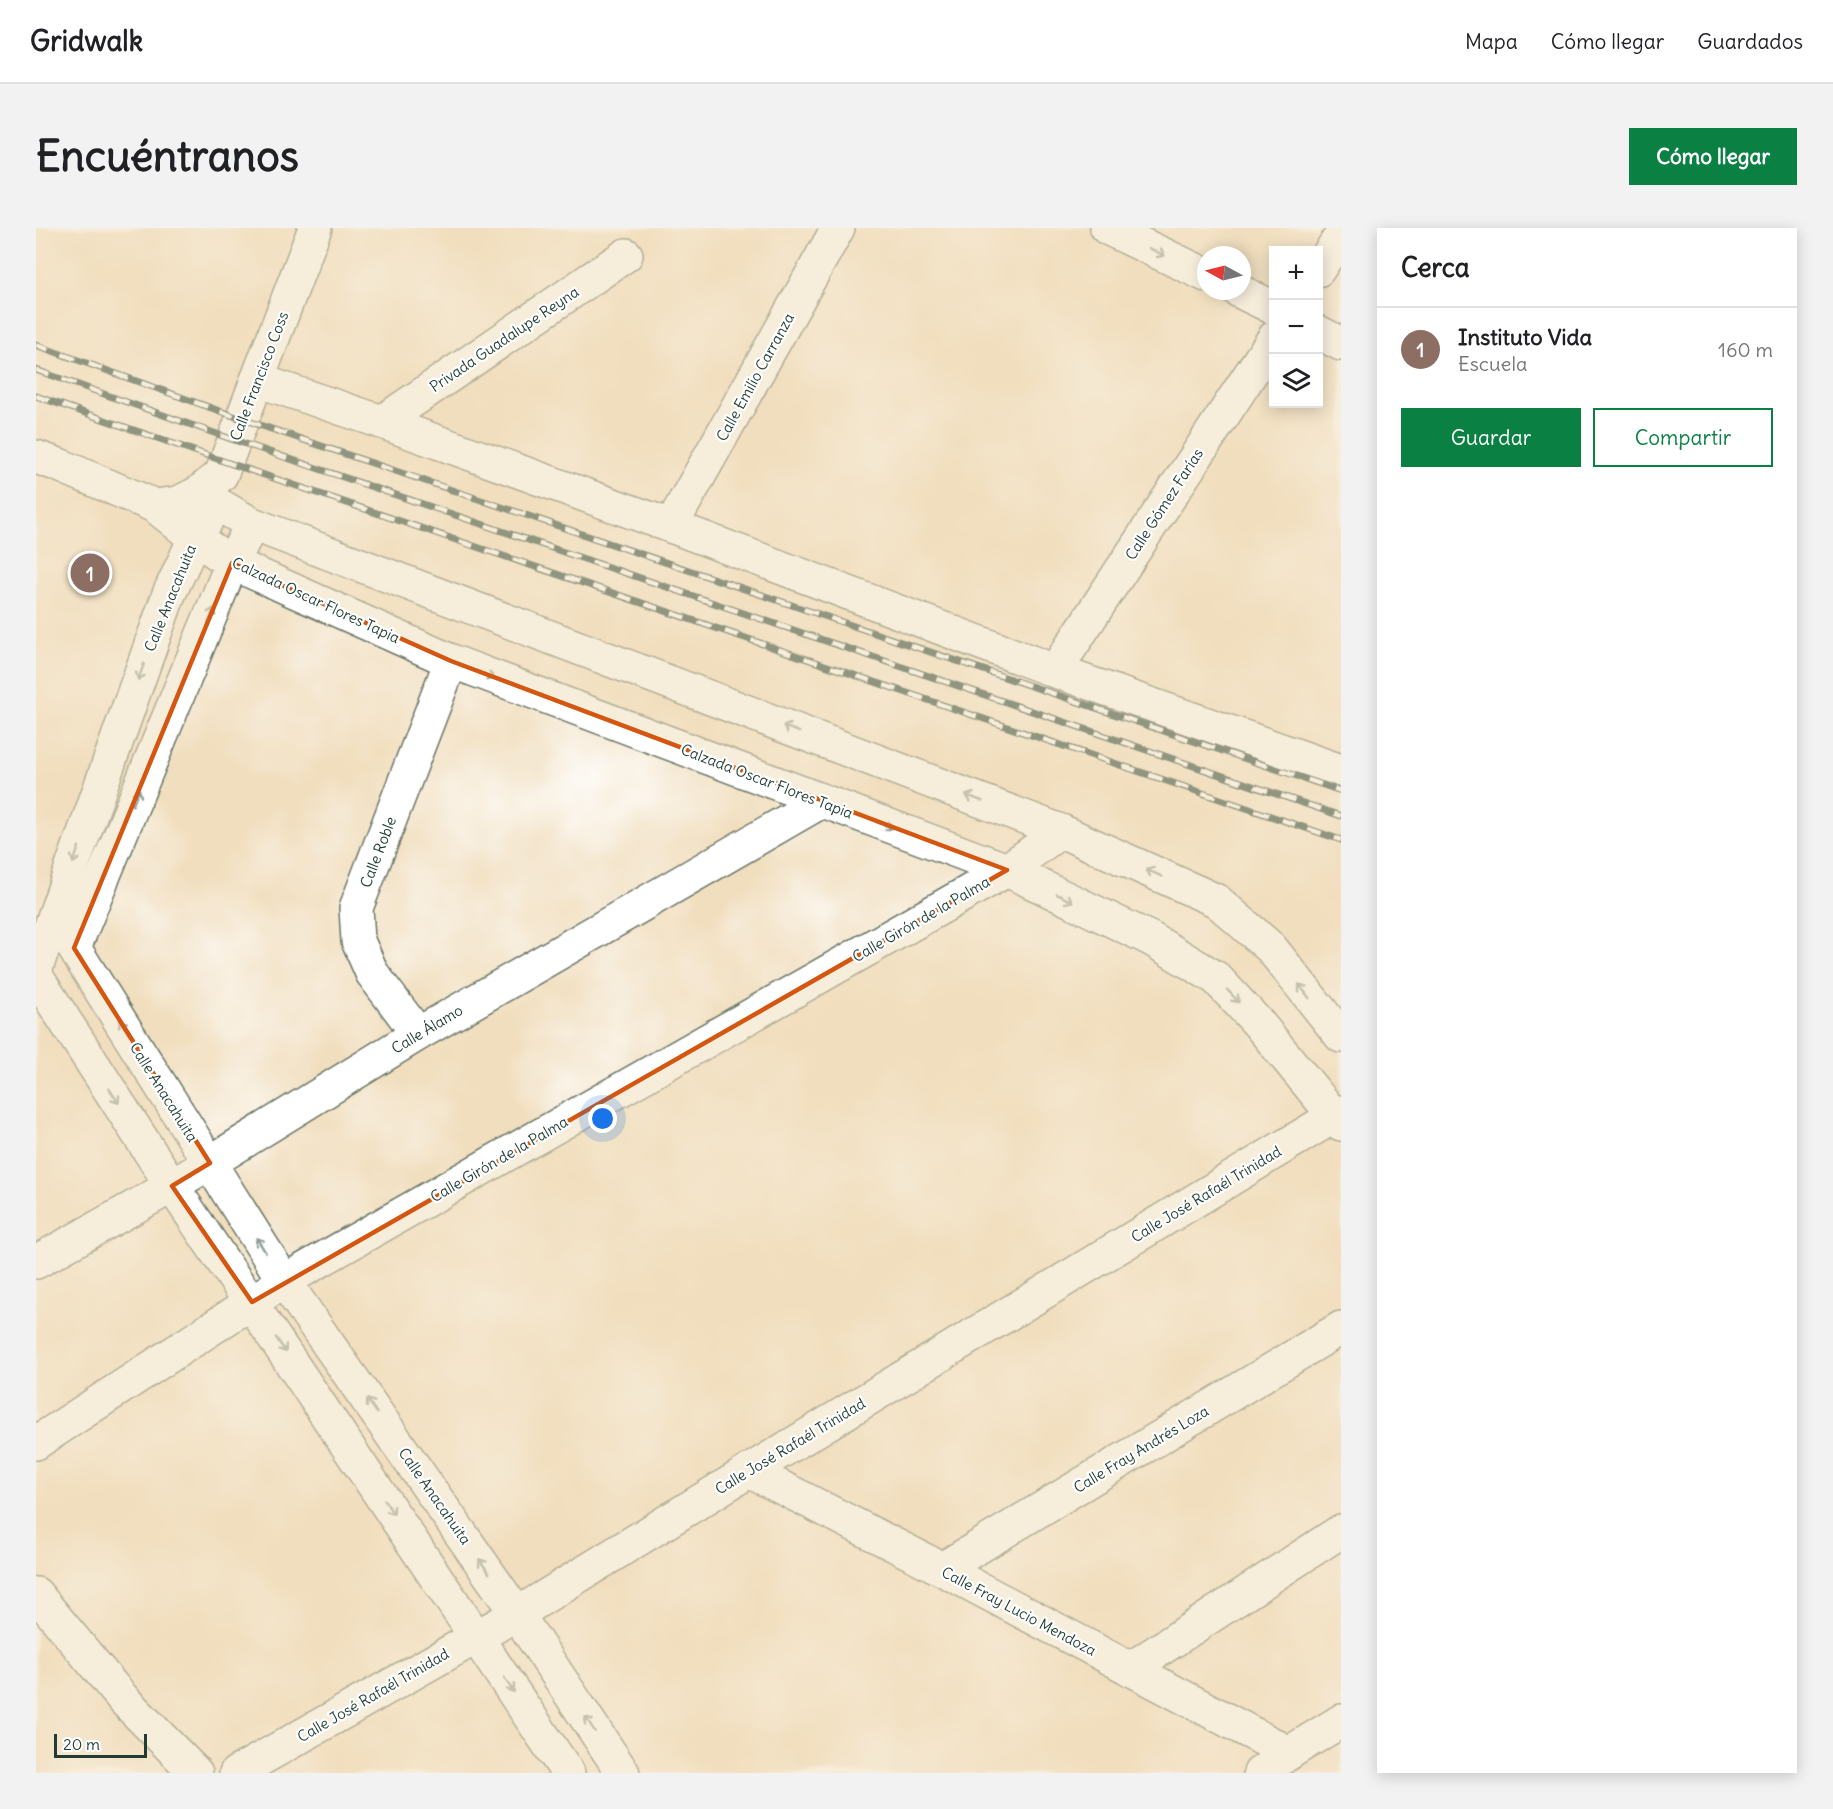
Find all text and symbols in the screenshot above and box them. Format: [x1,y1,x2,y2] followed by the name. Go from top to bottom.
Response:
[30,23,143,59] text: Gridwalk
[1465,28,1518,55] text: Mapa
[1551,28,1664,55] text: Cómo llegar
[1697,28,1803,55] text: Guardados
[1629,128,1797,185] button: Cómo llegar
[36,130,299,182] text: Encuéntranos
[1147,246,1165,258] one-way arrow
[1197,246,1251,300] north arrow
[1269,246,1323,408] map controls
[1269,246,1323,300] button: +
[1401,251,1470,284] text: Cerca
[426,282,583,396] street label: Privada Guadalupe Reyna
[1269,300,1323,354] button: −
[226,309,292,443] street label: Calle Francisco Coss
[712,309,798,445] street label: Calle Emilio Carranza
[1458,323,1592,351] text: Instituto Vida
[1417,337,1424,362] text: 1
[1718,337,1773,362] text: 160 m
[1458,351,1527,376] text: Escuela
[1269,354,1323,408] button: layers
[1401,408,1581,467] button: Guardar
[1593,408,1773,467] button: Compartir
[1121,445,1207,563] street label: Calle Gómez Farías
[140,541,200,654] street label: Calle Anacahuita
[70,550,110,596] pin: 1
[229,553,403,647] street label: Calzada Oscar Flores Tapia
[206,608,217,626] one-way arrow
[135,662,146,681] one-way arrow
[476,670,495,681] one-way arrow
[783,723,801,734] one-way arrow
[678,739,856,823] street label: Calzada Oscar Flores Tapia
[131,788,142,806] one-way arrow
[965,792,984,803] one-way arrow
[356,814,400,890] street label: Calle Roble
[875,820,894,831] one-way arrow
[69,846,80,864] one-way arrow
[1145,866,1163,878] one-way arrow
[849,872,994,966] street label: Calle Girón de la Palma
[1056,892,1074,904] one-way arrow
[1298,983,1311,999] one-way arrow
[1225,988,1240,1003] one-way arrow
[388,1000,466,1058] street label: Calle Álamo
[117,1019,129,1036] one-way arrow
[126,1039,202,1146] street label: Calle Anacahuita
[107,1087,120,1104] one-way arrow
[588,1104,617,1133] your location
[427,1112,572,1206] street label: Calle Girón de la Palma
[1127,1141,1285,1246] street label: Calle José Rafaél Trinidad
[255,1237,267,1254] one-way arrow
[275,1336,287,1353] one-way arrow
[711,1393,869,1498] street label: Calle José Rafaél Trinidad
[366,1398,378,1415] one-way arrow
[1070,1401,1212,1497] street label: Calle Fray Andrés Loza
[395,1444,476,1548] street label: Calle Anacahuita
[383,1498,395,1515] one-way arrow
[478,1558,490,1574] one-way arrow
[938,1562,1100,1660] street label: Calle Fray Lucio Mendoza
[294,1644,452,1746] street label: Calle José Rafaél Trinidad
[503,1676,515,1693] one-way arrow
[584,1716,596,1733] one-way arrow
[54,1731,147,1758] scale bar
[63,1734,100,1754] text: 20 m

